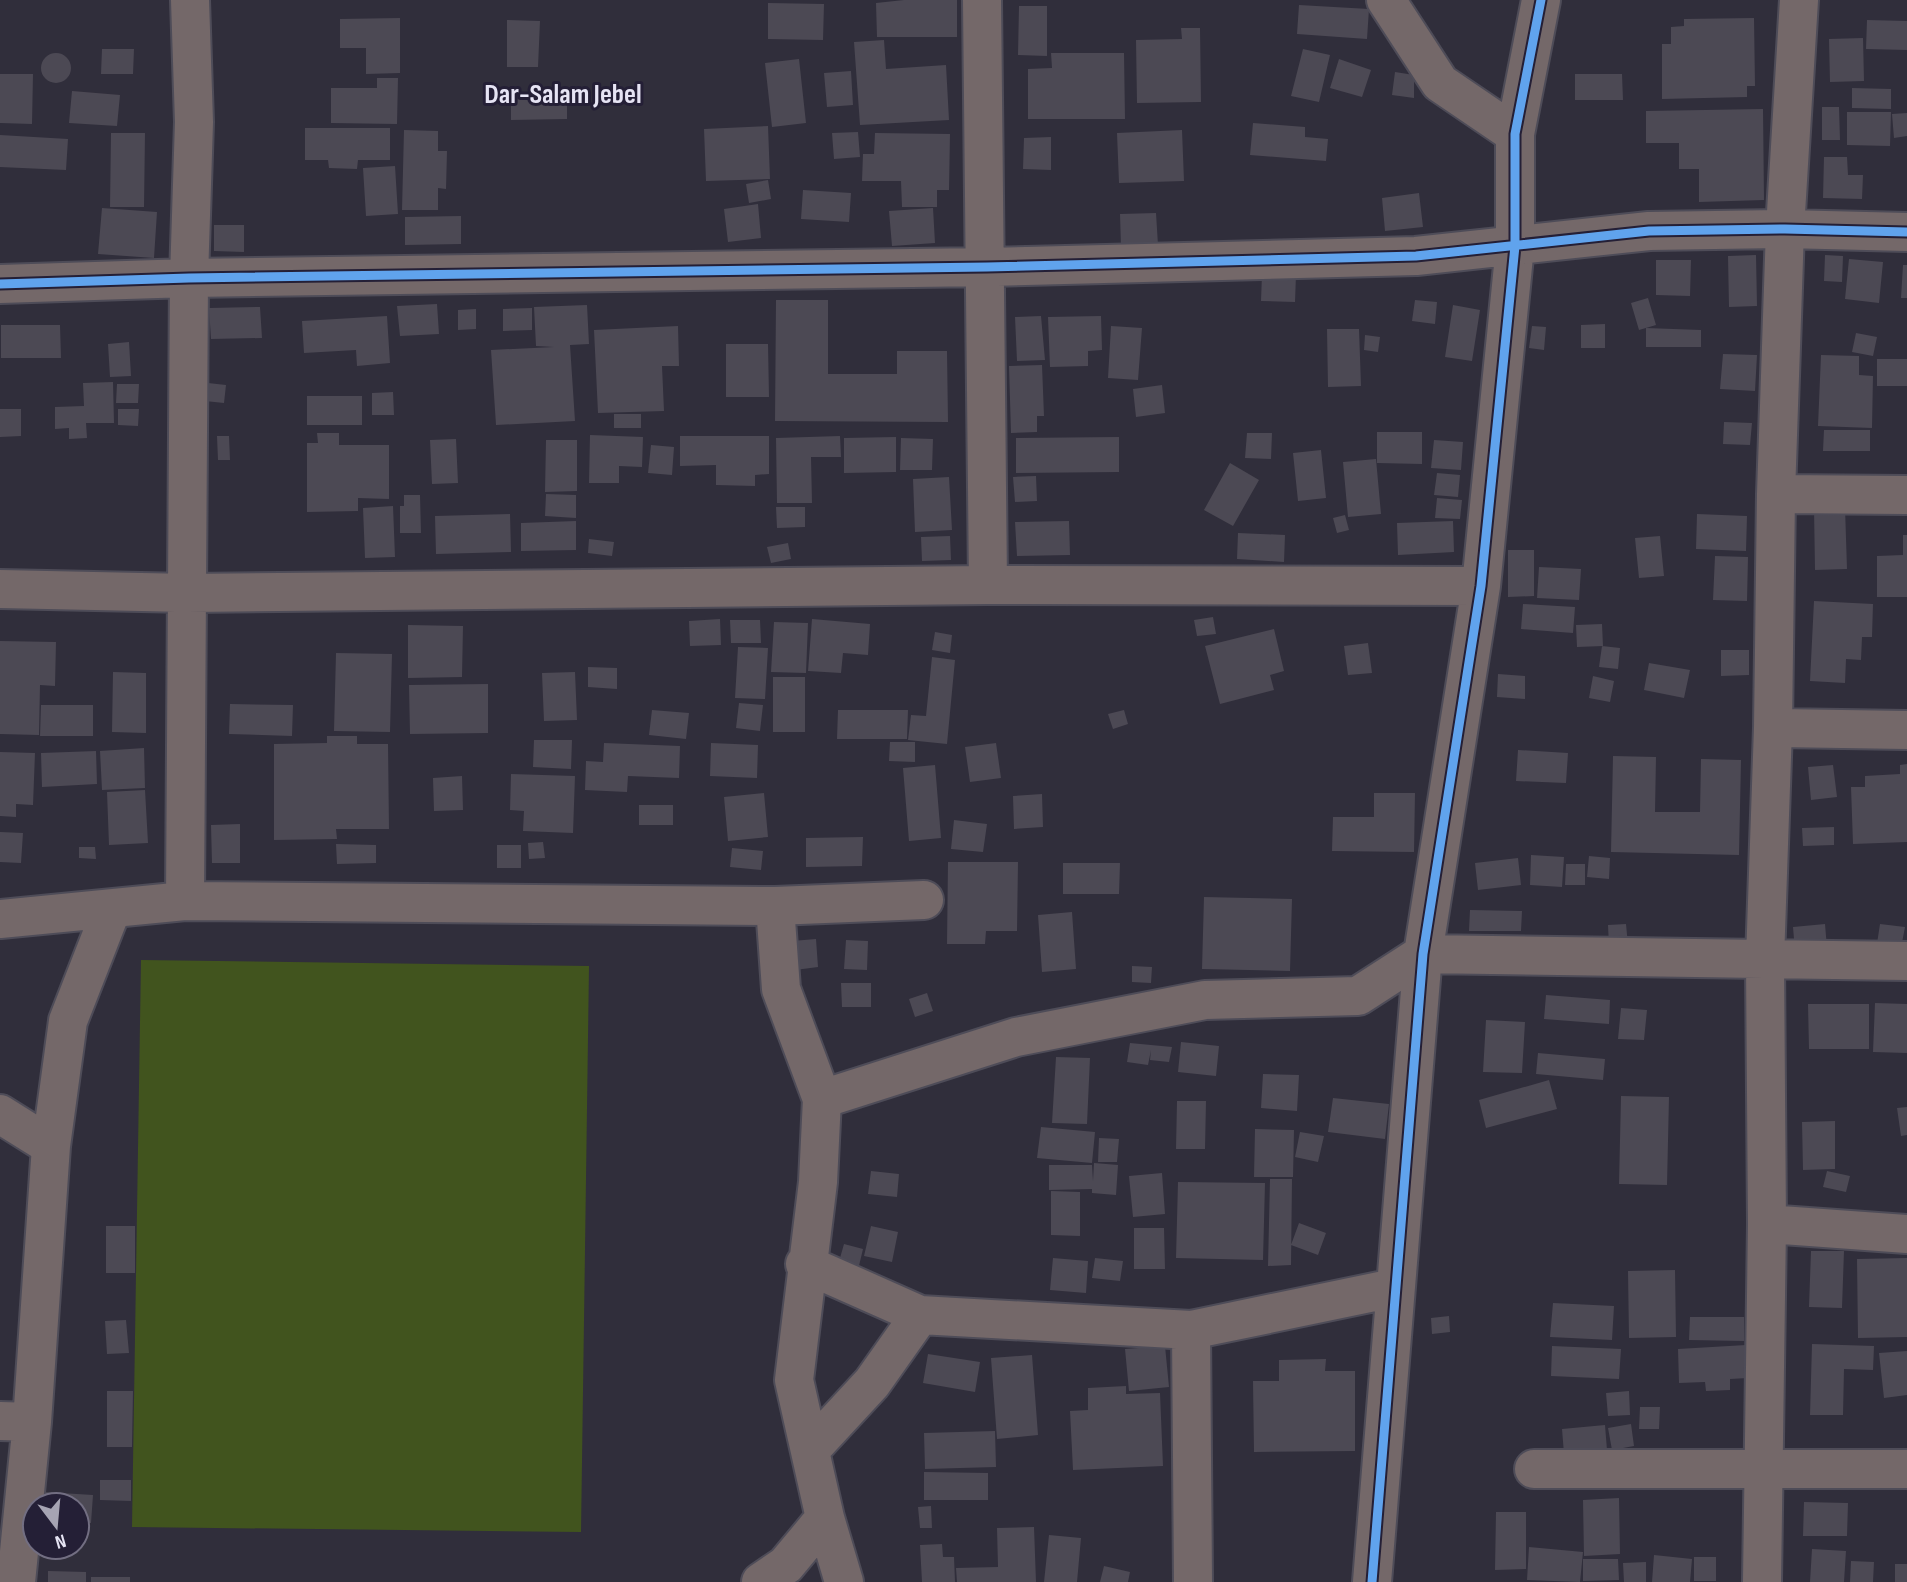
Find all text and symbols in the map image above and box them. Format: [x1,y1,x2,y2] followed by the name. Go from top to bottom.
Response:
[484,78,642,111] district label: Dar-Salam Jebel
[21,1491,91,1561] north arrow
[52,1528,68,1553] text: N

